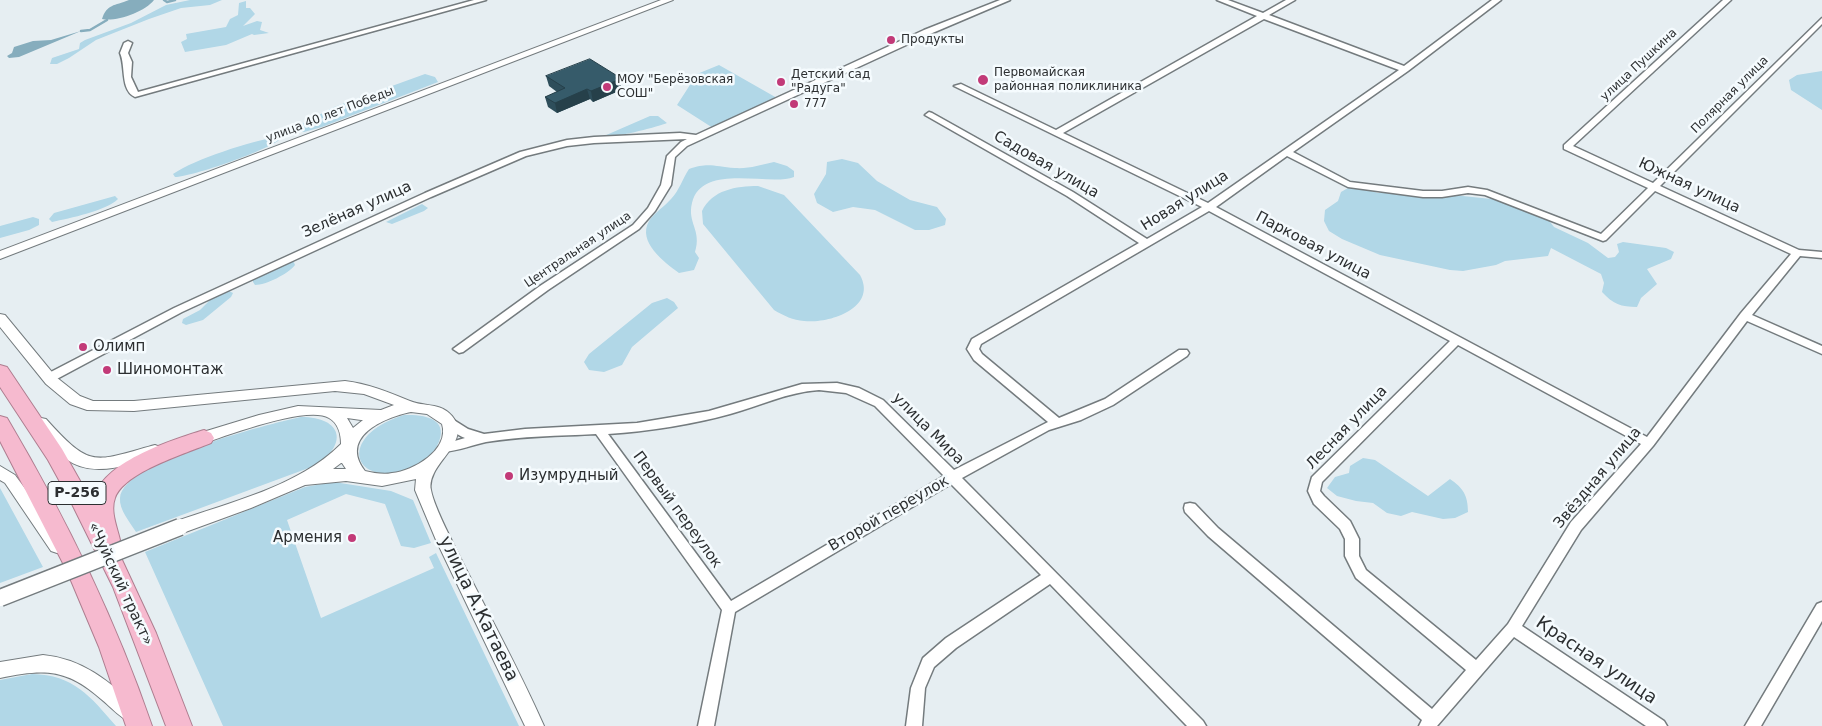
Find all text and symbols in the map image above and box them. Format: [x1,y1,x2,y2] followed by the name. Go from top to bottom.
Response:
[1598,26,1680,104] street label: улица Пушкина
[901,33,964,47] place label: Продукты
[885,34,897,46] marker: Продукты
[1688,53,1772,137] street label: Полярная улица
[994,66,1142,94] place label: Первомайская районная поликлиника
[791,68,870,96] place label: Детский сад "Радуга"
[617,73,733,101] place label: МОУ "Берёзовская СОШ"
[976,73,990,87] marker: Первомайская районная поликлиника
[775,76,787,88] marker: Детский сад "Радуга"
[601,81,613,93] marker: МОУ "Берёзовская СОШ"
[264,84,396,146] street label: улица 40 лет Победы
[804,97,827,111] place label: 777
[788,98,800,110] marker: 777
[990,128,1102,202] street label: Садовая улица
[1635,155,1743,217] street label: Южная улица
[1138,167,1232,235] street label: Новая улица
[299,178,415,242] street label: Зелёная улица
[1252,208,1374,284] street label: Парковая улица
[522,209,634,291] street label: Центральная улица
[93,338,145,356] place label: Олимп
[77,341,89,353] marker: Олимп
[117,361,224,379] place label: Шиномонтаж
[101,364,113,376] marker: Шиномонтаж
[1303,382,1391,474] street label: Лесная улица
[888,389,968,469] street label: улица Мира
[1550,424,1646,532] street label: Звёздная улица
[629,448,725,572] street label: Первый переулок
[519,467,619,485] place label: Изумрудный
[503,470,515,482] marker: Изумрудный
[826,472,952,556] street label: Второй переулок
[48,482,106,504] road number: Р-256
[84,519,156,649] street label: «Чуйский тракт»
[273,529,342,547] place label: Армения
[346,532,358,544] marker: Армения
[433,533,523,685] street label: улица А.Катаева
[1531,612,1661,710] street label: Красная улица

